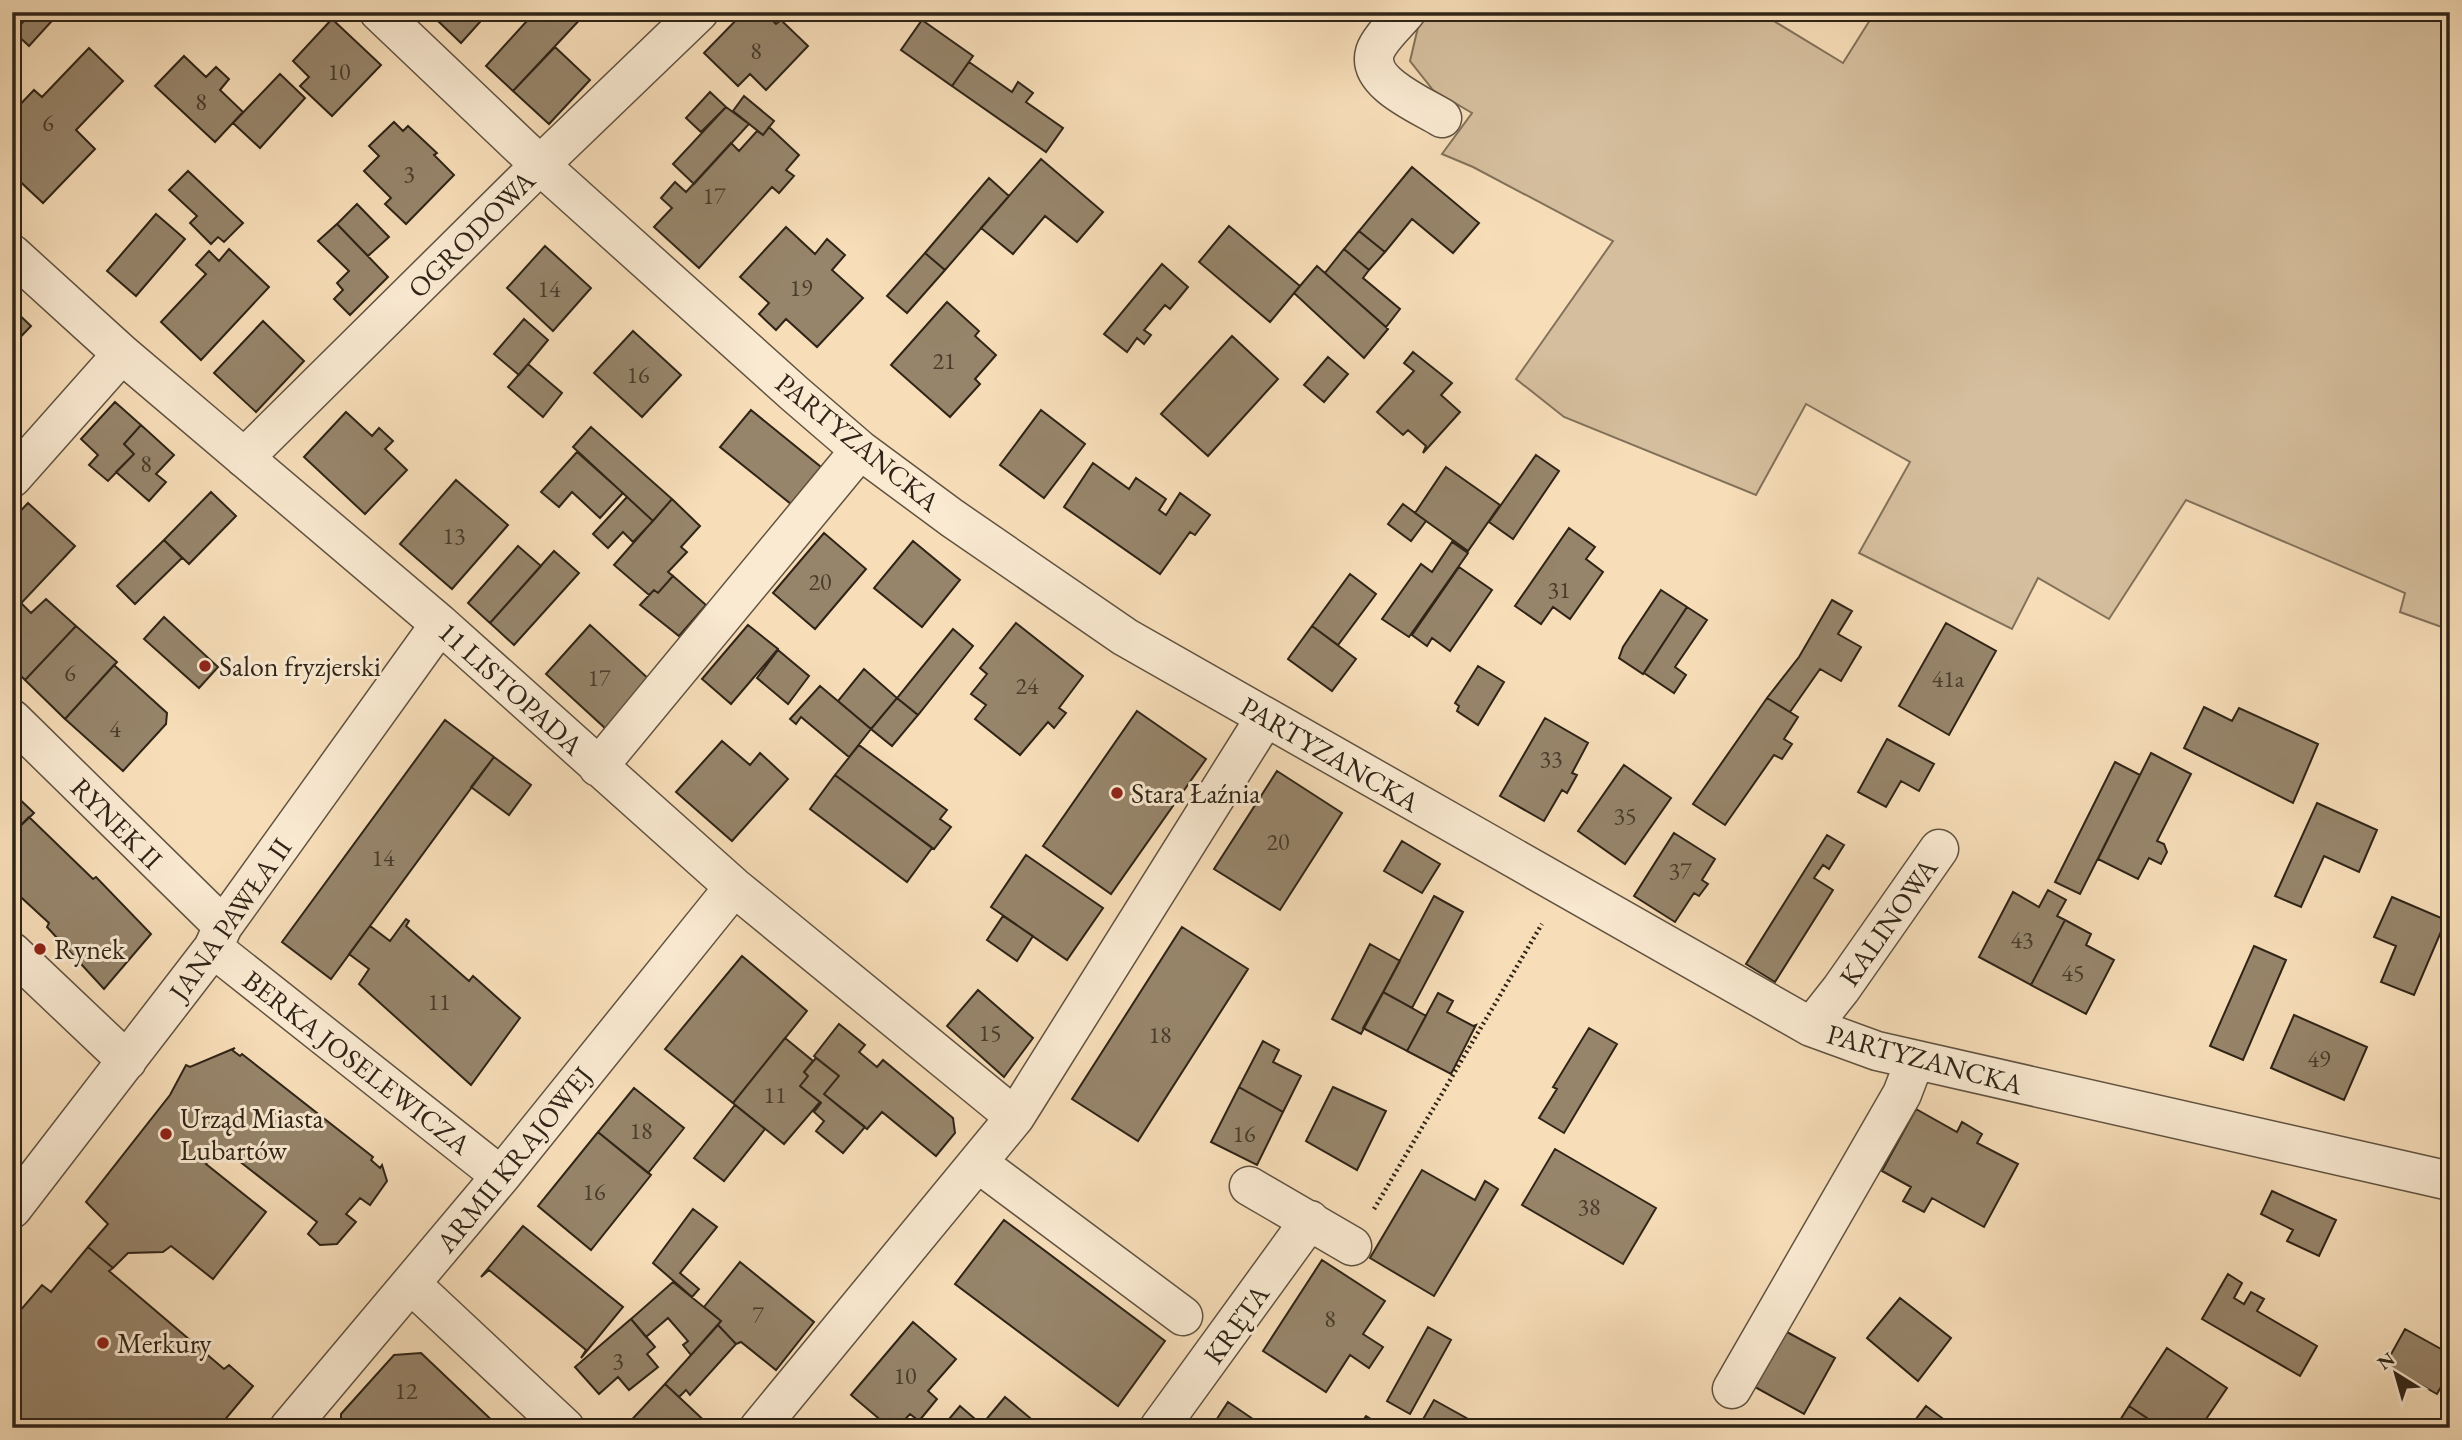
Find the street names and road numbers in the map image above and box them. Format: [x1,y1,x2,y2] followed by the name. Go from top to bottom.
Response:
[400,162,543,305] street label: OGRODOWA
[768,365,948,520] street label: PARTYZANCKA
[431,613,591,763] street label: 11 LISTOPADA
[1234,688,1427,820] street label: PARTYZANCKA
[63,769,171,877] street label: RYNEK II
[159,830,300,1009] street label: JANA PAWŁA II
[1831,850,1946,993] street label: KALINOWA
[236,962,479,1163] street label: BERKA JOSELEWICZA
[1823,1016,2027,1103] street label: PARTYZANCKA
[427,1058,600,1260] street label: ARMII KRAJOWEJ
[1195,1277,1277,1371] street label: KRĘTA

